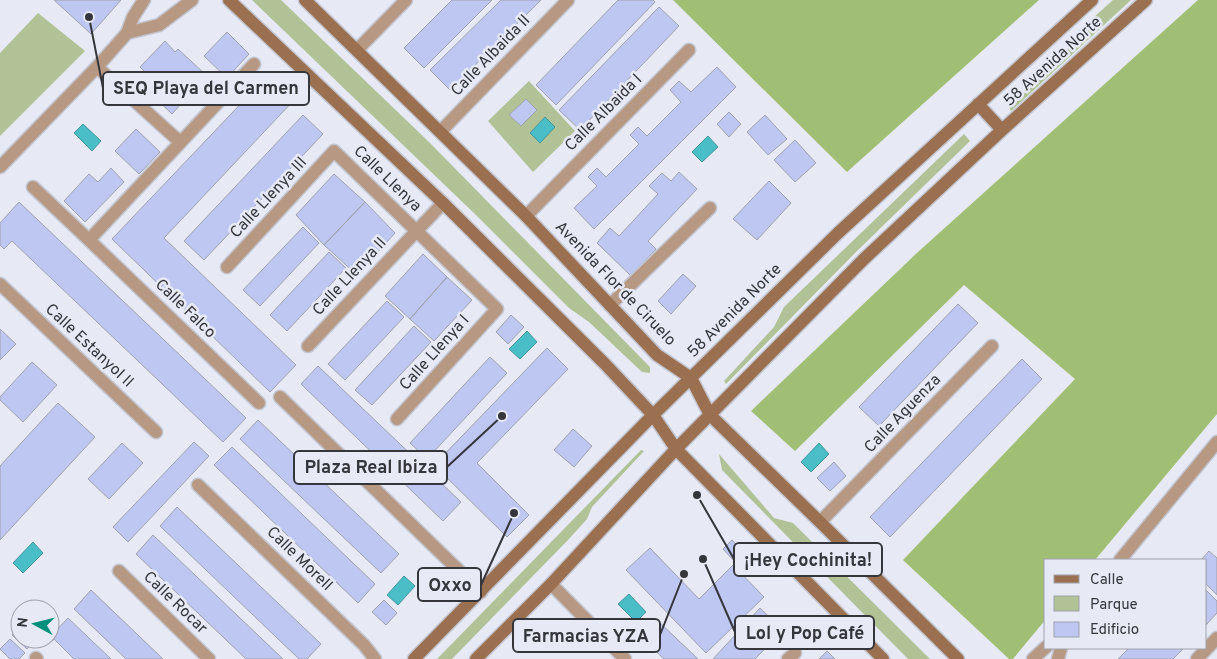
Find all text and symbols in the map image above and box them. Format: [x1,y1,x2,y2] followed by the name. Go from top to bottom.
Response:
[447,11,535,101] street label: Calle Albaida II
[1000,13,1106,111] street label: 58 Avenida Norte
[561,70,647,156] street label: Calle Albaida I
[103,72,309,105] callout: SEQ Playa del Carmen
[113,78,299,101] text: SEQ Playa del Carmen
[349,142,425,216] street label: Calle Llenya
[226,153,312,243] street label: Calle Llenya III
[550,217,680,351] street label: Avenida Flor de Ciruelo
[309,234,391,320] street label: Calle Llenya II
[684,260,786,362] street label: 58 Avenida Norte
[150,275,220,343] street label: Calle Falco
[41,300,137,392] street label: Calle Estanyol II
[396,311,474,395] street label: Calle Llenya I
[860,370,946,458] street label: Calle Aguenza
[294,451,447,484] callout: Plaza Real Ibiza
[304,457,438,480] text: Plaza Real Ibiza
[262,523,336,595] street label: Calle Morell
[734,543,882,576] callout: ¡Hey Cochinita!
[744,550,872,573] text: ¡Hey Cochinita!
[1044,559,1207,649] legend
[139,567,211,639] street label: Calle Rocar
[418,568,481,601] callout: Oxxo
[1090,571,1124,590] text: Calle
[428,575,472,598] text: Oxxo
[1090,596,1138,615] text: Parque
[10,599,60,649] north arrow
[735,616,874,649] callout: Lol y Pop Café
[15,617,33,629] text: N
[513,619,660,652] callout: Farmacias YZA
[1090,621,1139,640] text: Edificio
[746,623,864,646] text: Lol y Pop Café
[523,626,649,649] text: Farmacias YZA

